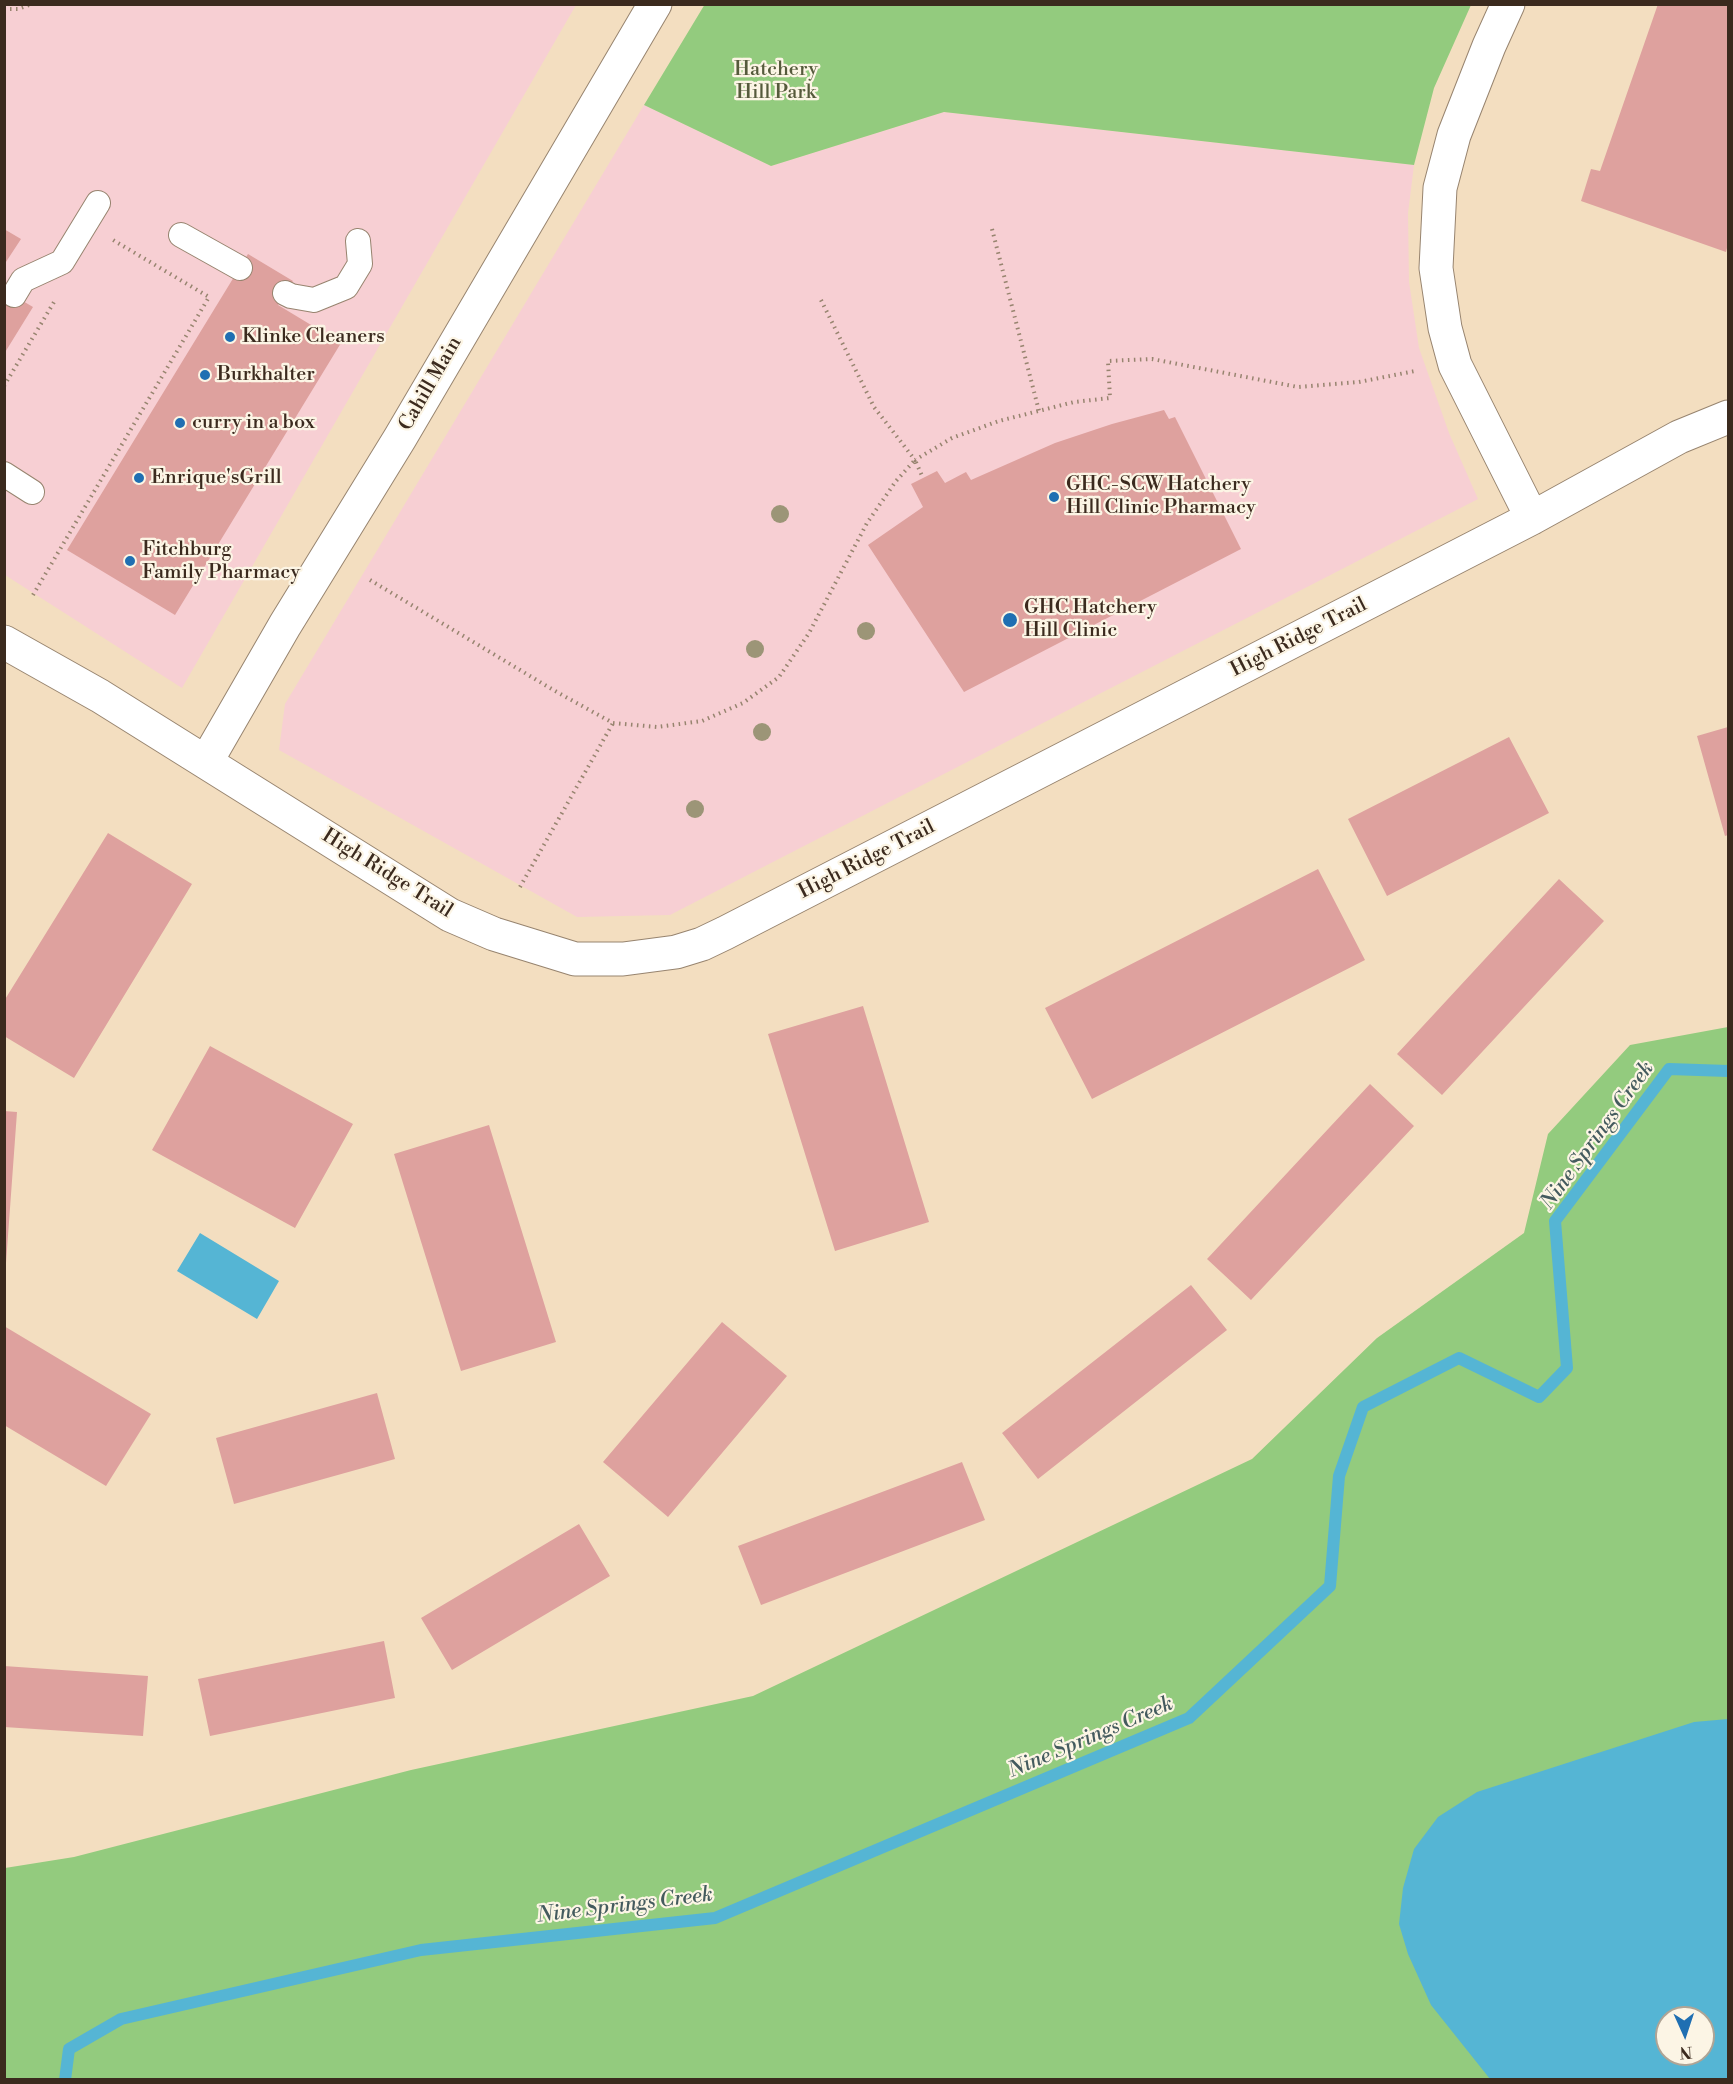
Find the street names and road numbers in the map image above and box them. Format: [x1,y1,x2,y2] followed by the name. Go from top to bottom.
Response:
[394,333,468,435] street label: Cahill Main
[1227,593,1371,683] street label: High Ridge Trail
[795,815,939,905] street label: High Ridge Trail
[317,824,457,924] street label: High Ridge Trail

